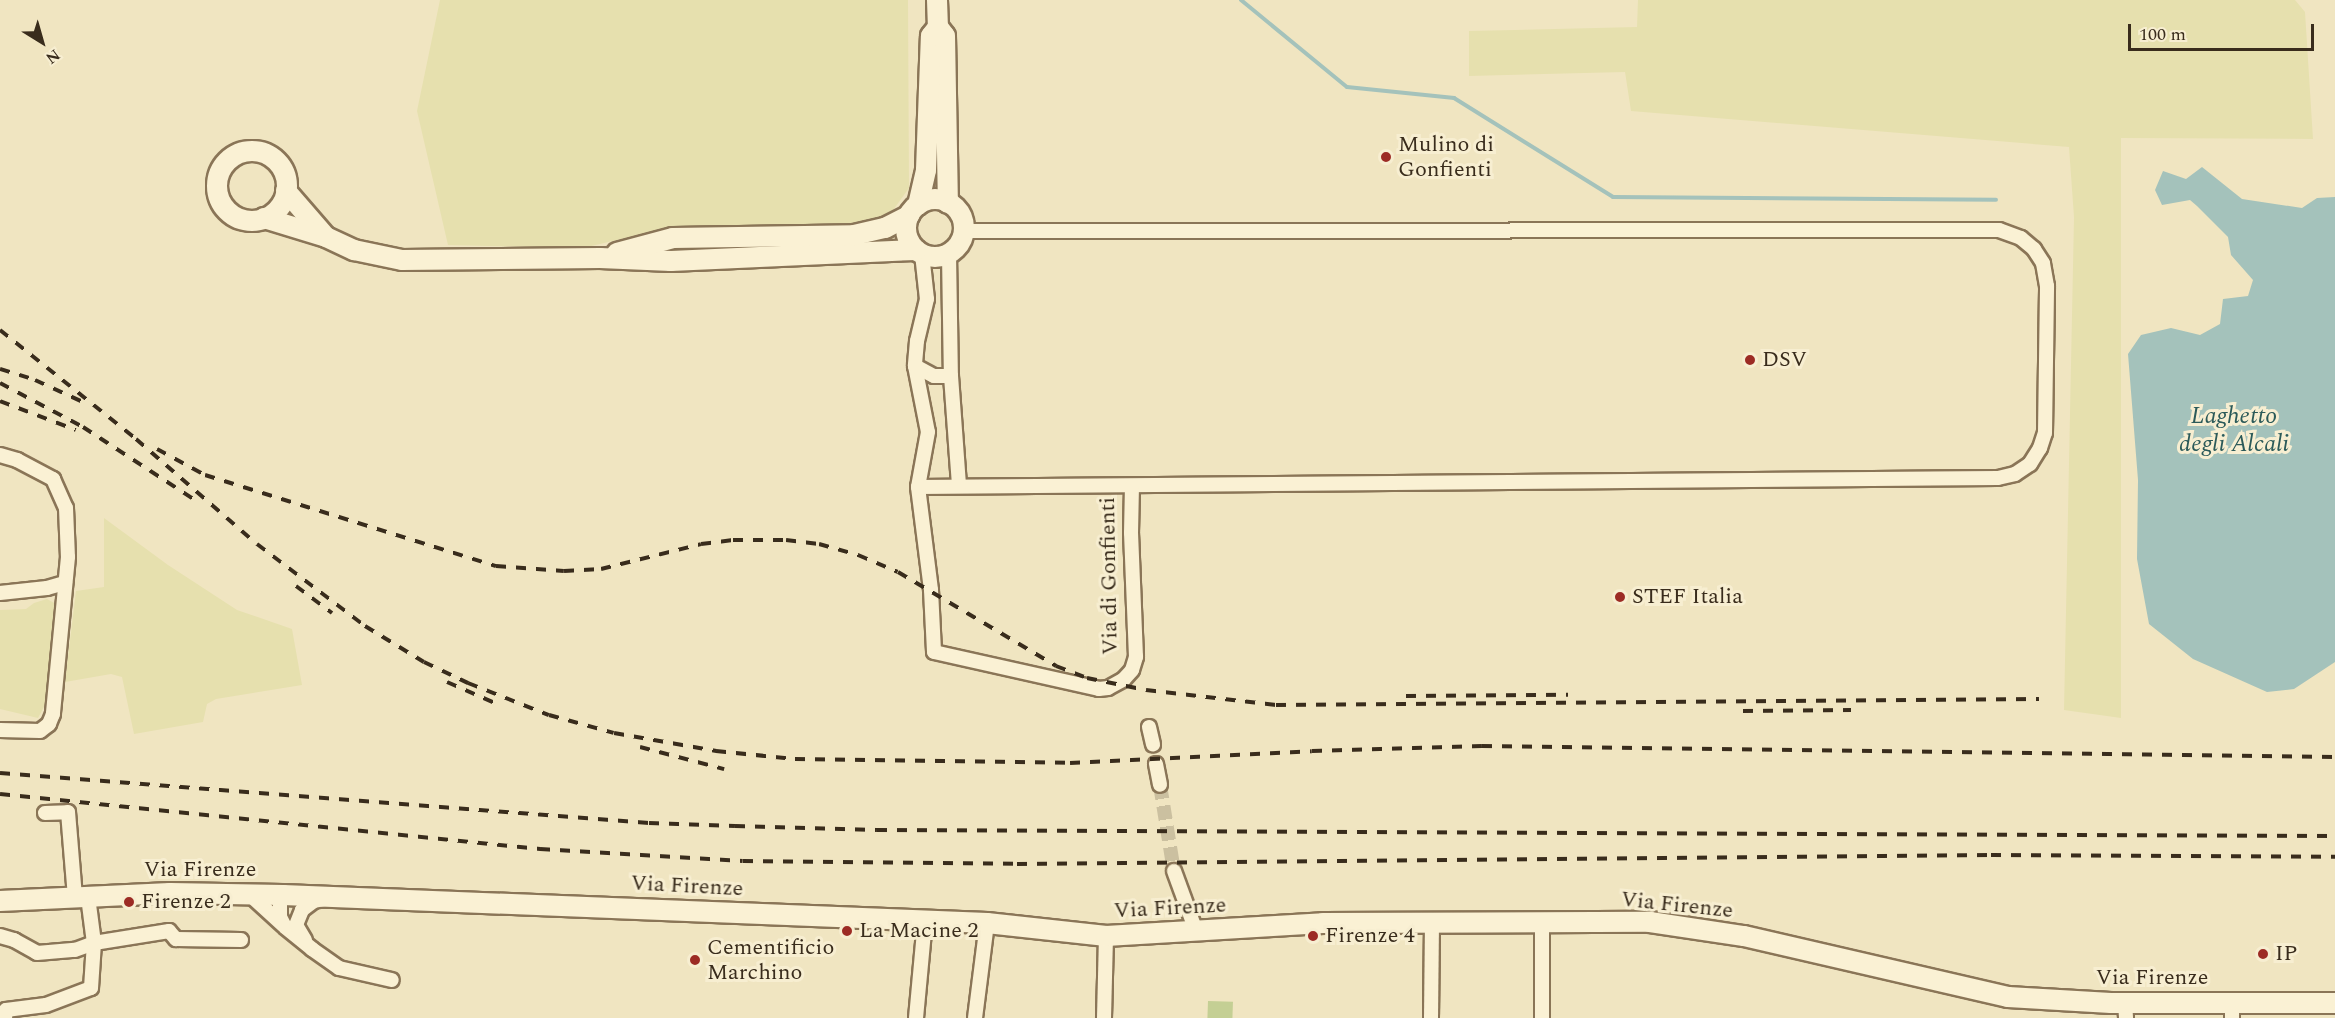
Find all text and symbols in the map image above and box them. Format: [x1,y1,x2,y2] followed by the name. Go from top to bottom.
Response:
[12,12,72,72] north arrow
[2131,12,2317,50] scale bar
[2139,21,2186,48] text: 100 m
[40,43,65,70] text: N
[1398,131,1494,182] place label: Mulino di Gonfienti
[1379,150,1393,164] marker: Mulino di Gonfienti
[1762,347,1807,373] place label: DSV
[1743,353,1757,367] marker: DSV
[2179,403,2289,459] water label: Laghetto degli Alcali
[1094,497,1124,655] street label: Via di Gonfienti
[1632,584,1743,610] place label: STEF Italia
[1613,590,1627,604] marker: STEF Italia
[144,857,256,883] street label: Via Firenze
[630,870,744,902] street label: Via Firenze
[1620,886,1734,924] street label: Via Firenze
[141,889,231,915] place label: Firenze 2
[1113,892,1227,924] street label: Via Firenze
[122,895,136,909] marker: Firenze 2
[859,918,978,944] place label: La Macine 2
[1325,923,1415,949] place label: Firenze 4
[840,924,854,938] marker: La Macine 2
[1306,929,1320,943] marker: Firenze 4
[707,934,834,986] place label: Cementificio Marchino
[2275,941,2298,967] place label: IP
[2256,947,2270,961] marker: IP
[688,953,702,967] marker: Cementificio Marchino
[2096,965,2208,991] street label: Via Firenze

